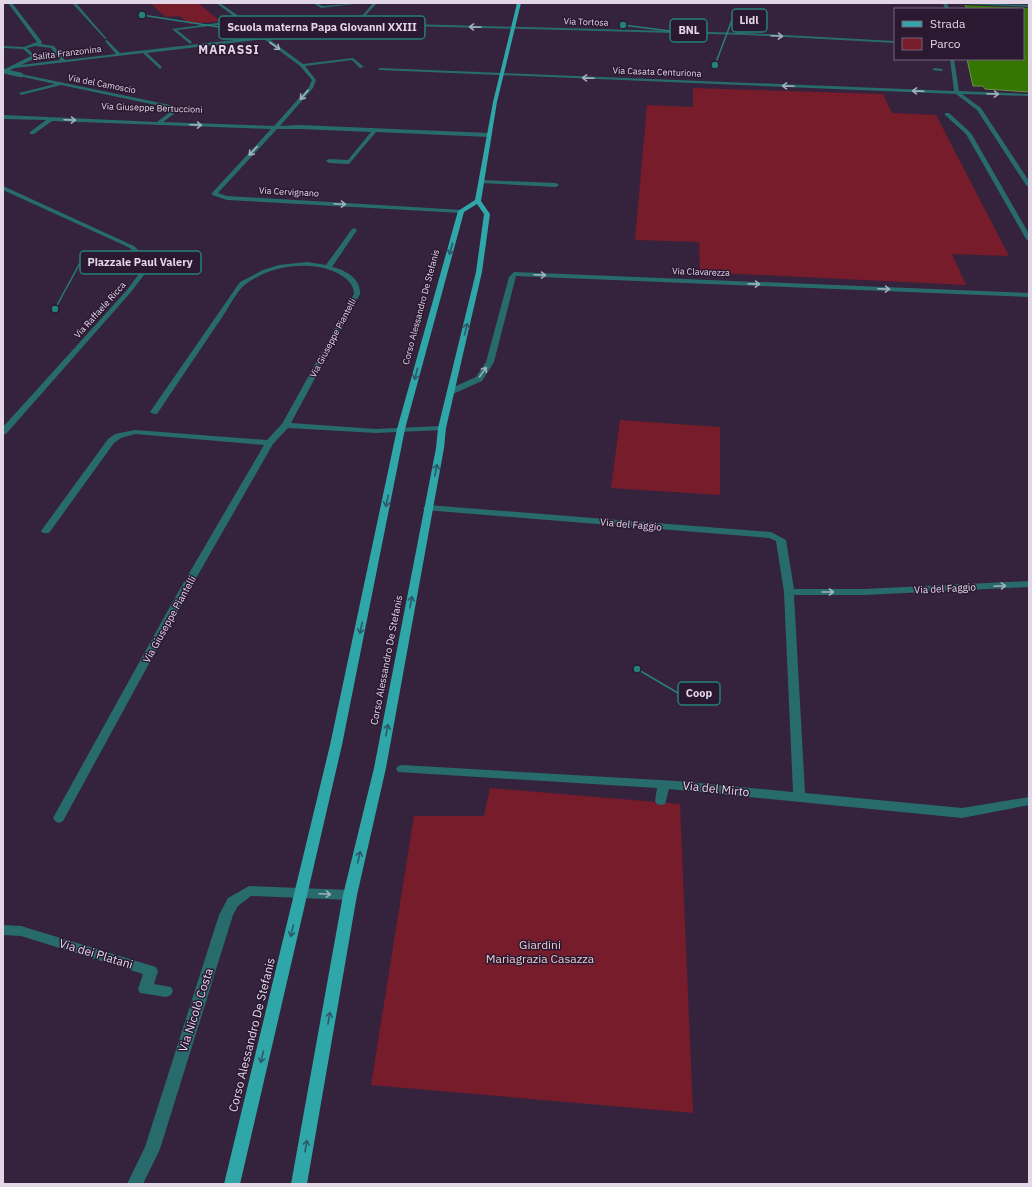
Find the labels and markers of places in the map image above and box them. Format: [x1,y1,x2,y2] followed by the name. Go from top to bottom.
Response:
[732,9,767,32] callout: Lidl
[219,16,425,39] callout: Scuola materna Papa Giovanni XXIII
[670,19,707,42] callout: BNL
[80,251,201,274] callout: Piazzale Paul Valery
[678,682,720,705] callout: Coop

